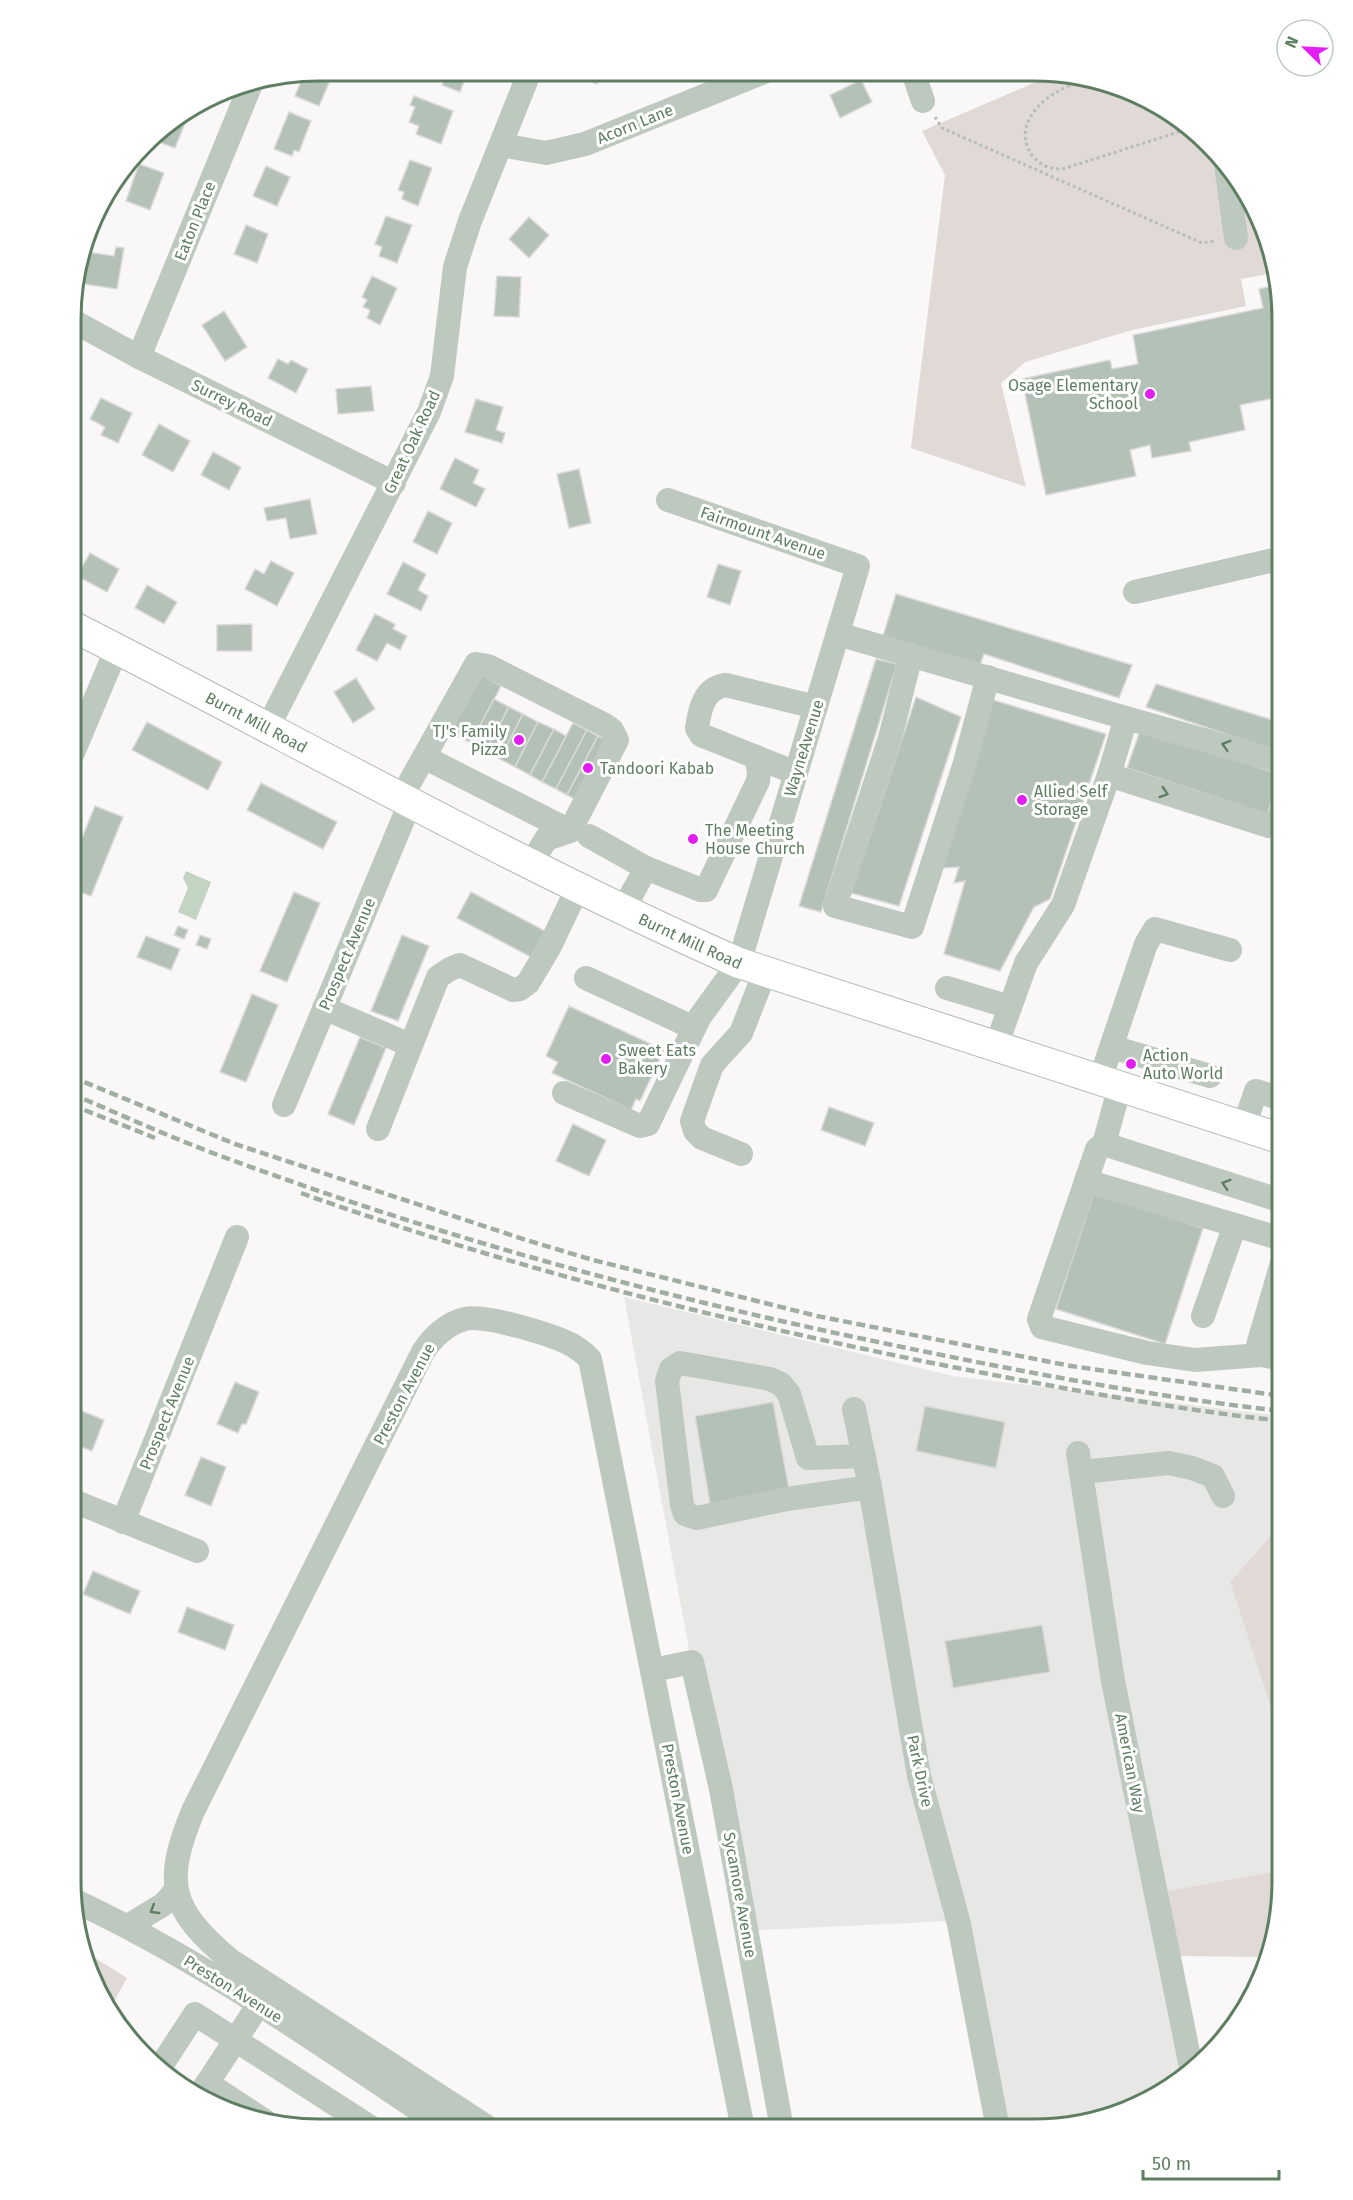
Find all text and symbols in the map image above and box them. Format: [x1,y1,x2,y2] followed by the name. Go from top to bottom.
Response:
[1275,18,1335,78] north arrow
[1281,33,1303,51] text: N
[594,100,676,148] street label: Acorn Lane
[170,178,220,264] street label: Eaton Place
[188,375,276,431] street label: Surrey Road
[1008,376,1138,413] place label: Osage Elementary School
[380,387,444,497] street label: Great Oak Road
[1143,387,1157,401] marker: Osage Elementary School
[698,503,828,563] street label: Fairmount Avenue
[202,687,311,757] street label: Burnt Mill Road
[780,697,828,799] street label: WayneAvenue
[433,722,507,759] place label: TJ's Family Pizza
[512,733,526,747] marker: TJ's Family Pizza
[1221,740,1231,753] one-way arrow
[600,759,714,778] place label: Tandoori Kabab
[581,761,595,775] marker: Tandoori Kabab
[1034,782,1109,819] place label: Allied Self Storage
[1158,785,1169,798] one-way arrow
[1015,793,1029,807] marker: Allied Self Storage
[705,821,805,858] place label: The Meeting House Church
[686,832,700,846] marker: The Meeting House Church
[315,895,379,1013] street label: Prospect Avenue
[635,909,745,973] street label: Burnt Mill Road
[618,1041,696,1078] place label: Sweet Eats Bakery
[1143,1046,1223,1083] place label: Action Auto World
[599,1052,613,1066] marker: Sweet Eats Bakery
[1124,1057,1138,1071] marker: Action Auto World
[1221,1178,1232,1191] one-way arrow
[369,1340,439,1448] street label: Preston Avenue
[136,1354,198,1472] street label: Prospect Avenue
[1111,1712,1149,1815] street label: American Way
[903,1733,937,1809] street label: Park Drive
[658,1742,698,1856] street label: Preston Avenue
[720,1831,760,1959] street label: Sycamore Avenue
[150,1903,160,1915] one-way arrow
[180,1951,286,2027] street label: Preston Avenue
[1143,2143,1280,2181] scale bar
[1152,2153,1191,2175] text: 50 m

